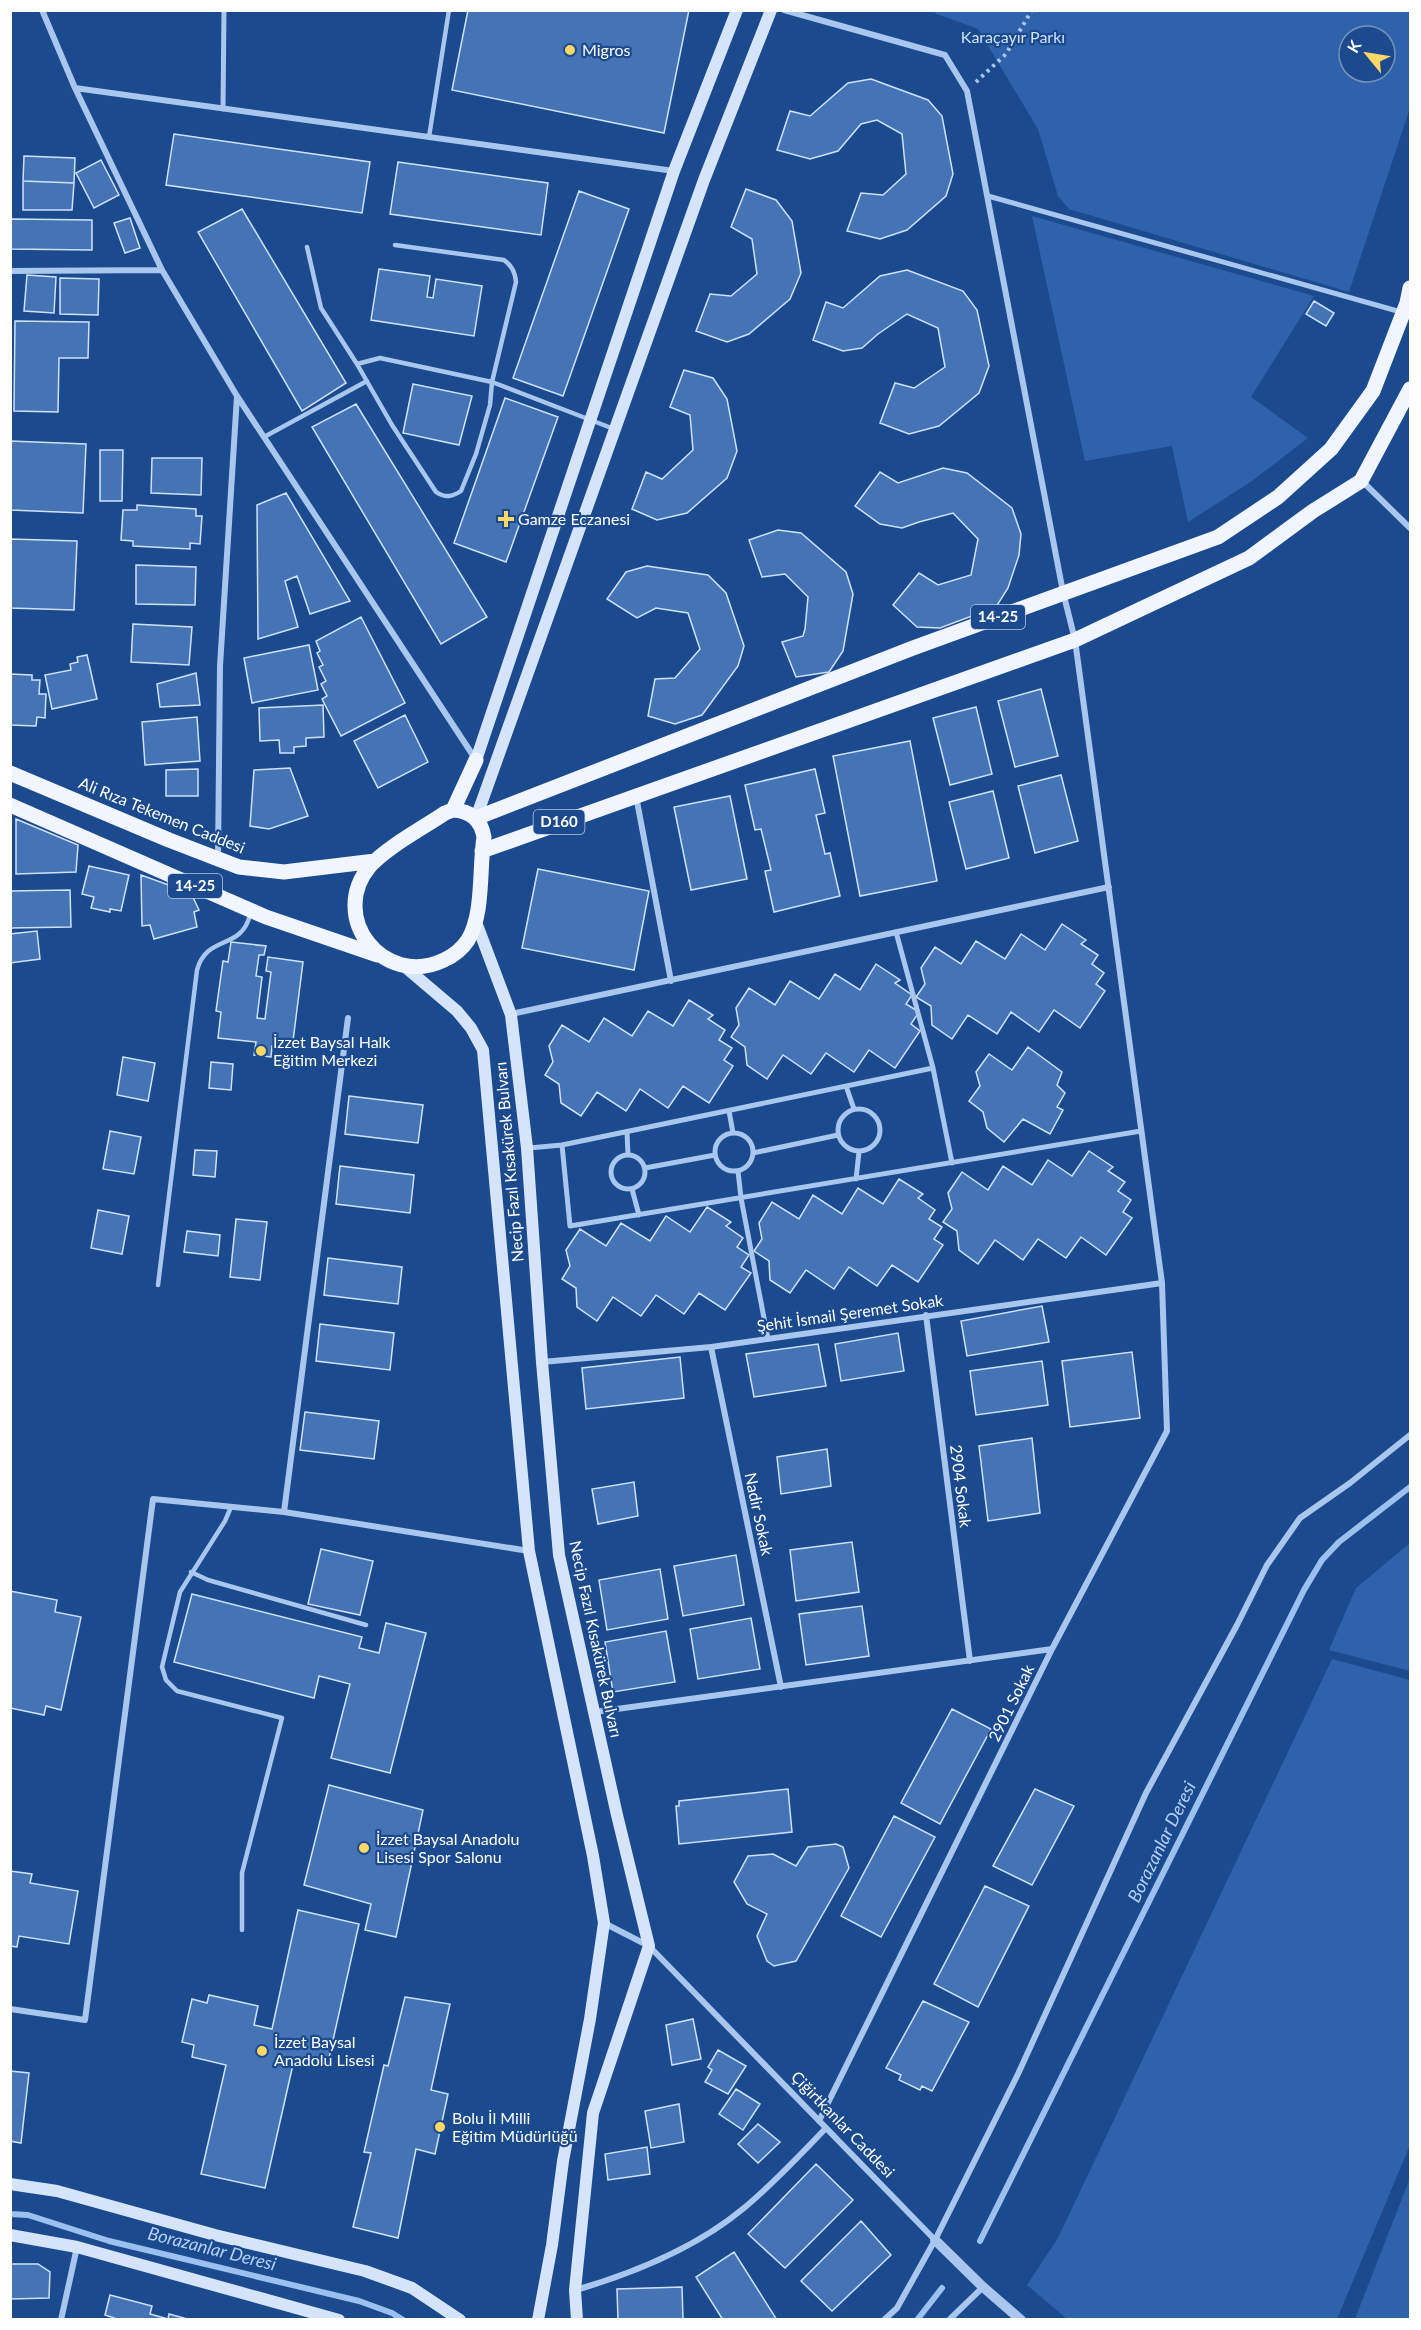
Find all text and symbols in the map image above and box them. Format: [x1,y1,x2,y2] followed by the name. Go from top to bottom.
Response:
[1337,24,1397,84] north arrow
[961,27,1065,46] park label: Karaçayır Parkı
[1343,36,1365,56] text: K
[582,40,630,59] place label: Migros
[563,43,577,57] marker: Migros
[518,509,630,528] place label: Gamze Eczanesi
[499,512,513,526] marker: Gamze Eczanesi
[971,605,1025,629] road number: 14-25
[76,772,248,857] street label: Ali Rıza Tekemen Caddesi
[534,810,584,834] road number: D160
[168,874,222,898] road number: 14-25
[273,1032,391,1069] place label: İzzet Baysal Halk Eğitim Merkezi
[254,1044,268,1058] marker: İzzet Baysal Halk Eğitim Merkezi
[490,1061,527,1263] street label: Necip Fazıl Kısakürek Bulvarı
[756,1290,945,1335] street label: Şehit İsmail Şeremet Sokak
[947,1444,976,1529] street label: 2904 Sokak
[741,1471,778,1558] street label: Nadir Sokak
[566,1539,627,1739] street label: Necip Fazıl Kısakürek Bulvarı
[984,1660,1038,1744] street label: 2901 Sokak
[1122,1778,1200,1905] water label: Borazanlar Deresi
[376,1829,520,1866] place label: İzzet Baysal Anadolu Lisesi Spor Salonu
[357,1841,371,1855] marker: İzzet Baysal Anadolu Lisesi Spor Salonu
[274,2032,375,2069] place label: İzzet Baysal Anadolu Lisesi
[255,2044,269,2058] marker: İzzet Baysal Anadolu Lisesi
[788,2067,899,2181] street label: Çiğirtkanlar Caddesi
[452,2108,578,2145] place label: Bolu İl Milli Eğitim Müdürlüğü
[433,2120,447,2134] marker: Bolu İl Milli Eğitim Müdürlüğü
[146,2221,279,2275] water label: Borazanlar Deresi

